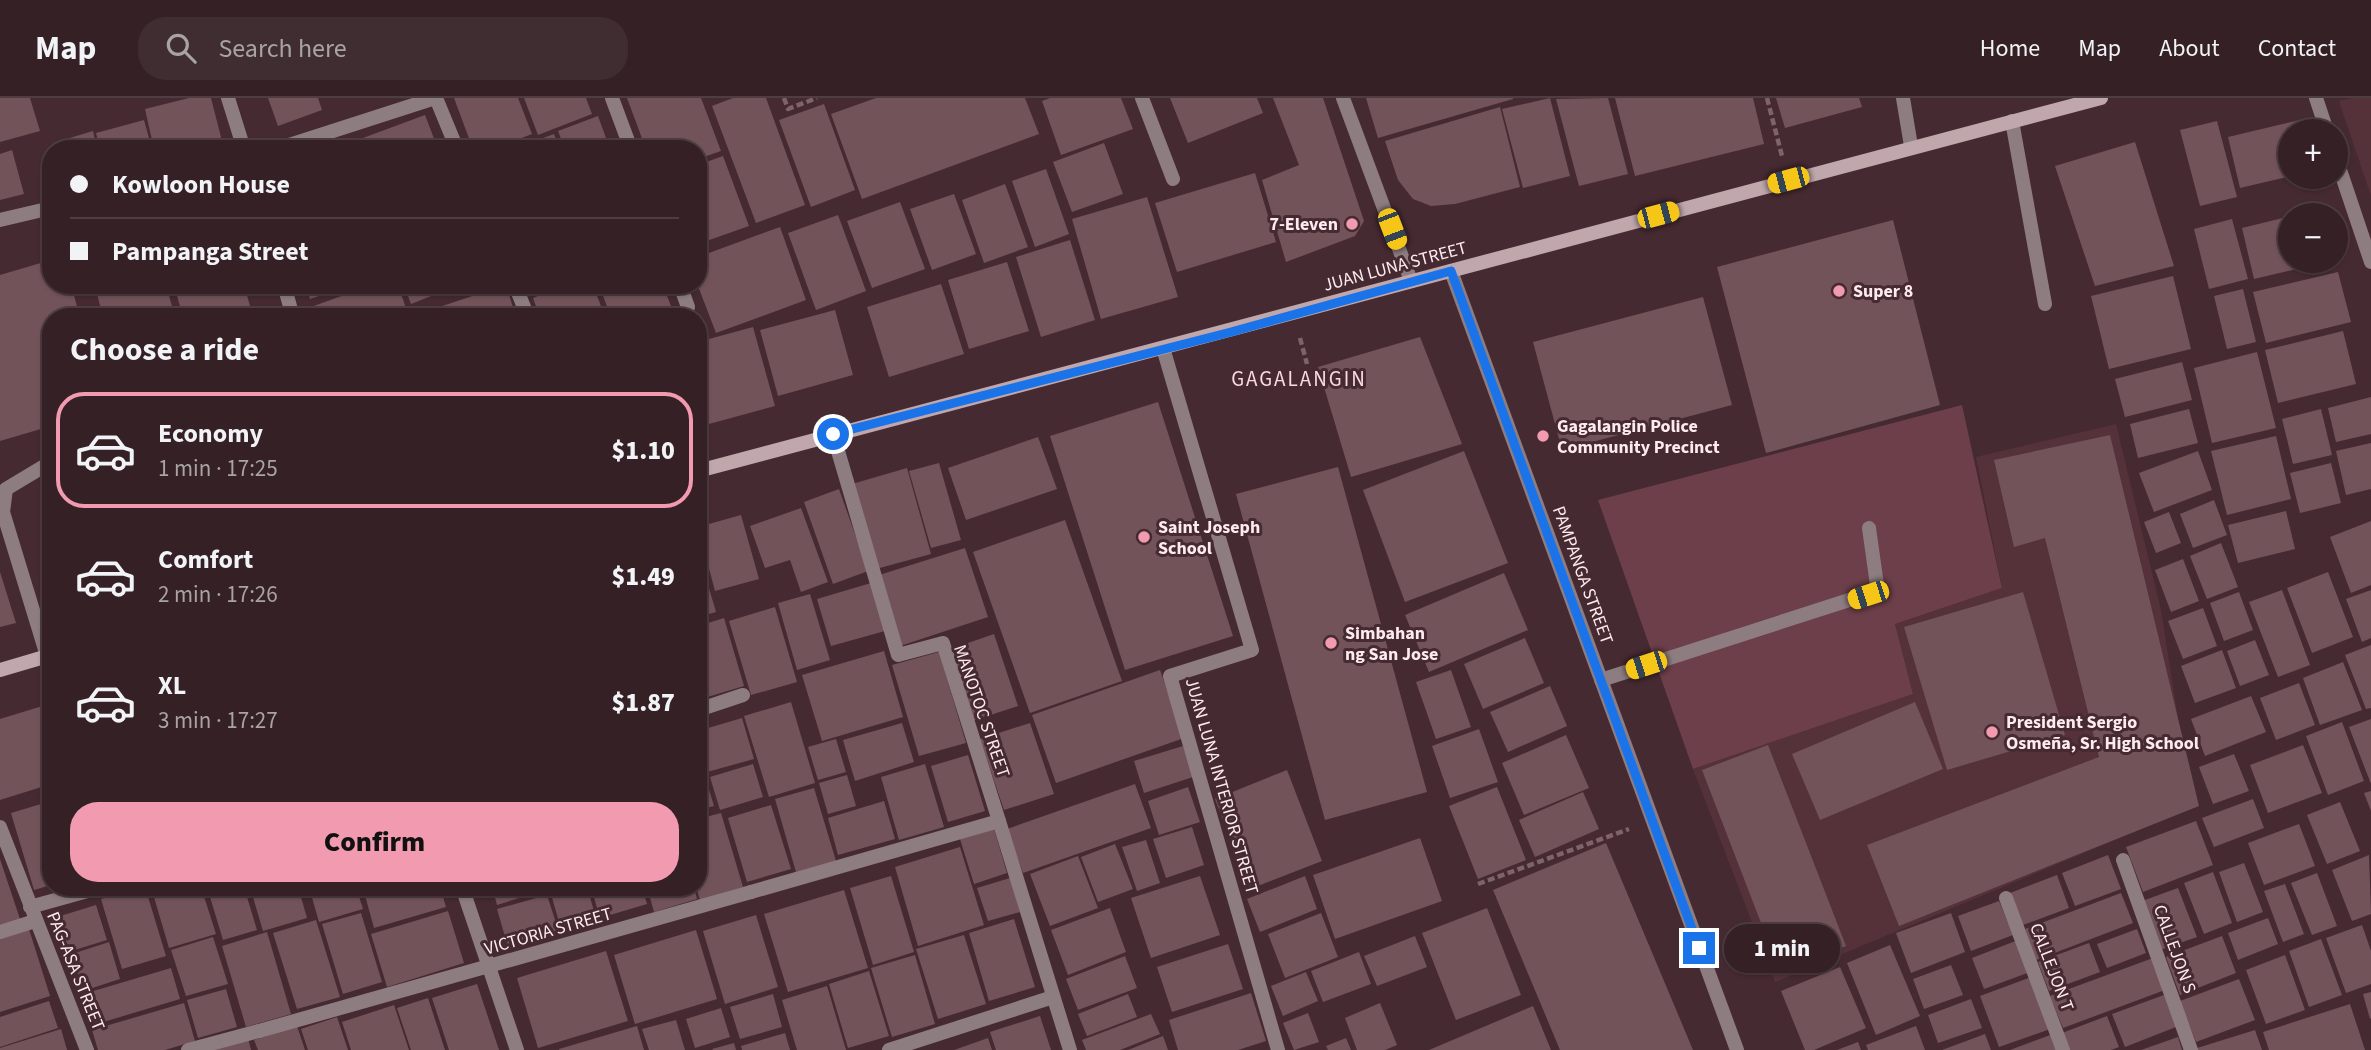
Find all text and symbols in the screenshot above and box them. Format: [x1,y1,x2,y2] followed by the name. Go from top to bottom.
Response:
[138,17,628,80] search box
[35,25,96,72] text: Map
[162,29,200,67] icon: search
[218,30,347,67] text: Search here
[1980,31,2040,66] text: Home
[2078,31,2121,66] text: Map
[2159,31,2220,66] text: About
[2258,31,2336,66] text: Contact
[2278,119,2348,273] map controls
[2278,119,2348,189] button: +
[1765,164,1812,196] car
[112,166,290,203] text: Kowloon House
[1635,199,1682,231] car
[2278,203,2348,273] button: −
[1375,206,1410,252] car
[1269,212,1338,237] place label: 7-Eleven
[1344,216,1360,232] marker: 7-Eleven
[112,233,309,270] text: Pampanga Street
[1321,235,1470,298] street label: JUAN LUNA STREET
[1853,279,1913,304] place label: Super 8
[1831,283,1847,299] marker: Super 8
[70,327,259,373] text: Choose a ride
[1231,364,1367,394] district label: GAGALANGIN
[1557,414,1720,460] place label: Gagalangin Police Community Precinct
[158,415,263,452] text: Economy
[817,418,849,450] route start
[74,419,137,482] icon: car
[1535,428,1551,444] marker: Gagalangin Police Community Precinct
[611,432,675,469] text: $1.10
[158,452,278,485] text: 1 min · 17:25
[1546,503,1619,648] street label: PAMPANGA STREET
[1158,515,1260,561] place label: Saint Joseph School
[1136,529,1152,545] marker: Saint Joseph School
[158,541,253,578] text: Comfort
[74,545,137,608] icon: car
[611,558,675,595] text: $1.49
[158,578,278,611] text: 2 min · 17:26
[1845,579,1892,611] car
[1345,621,1438,667] place label: Simbahan ng San Jose
[1323,635,1339,651] marker: Simbahan ng San Jose
[947,641,1016,781] street label: MANOTOC STREET
[1623,649,1670,681] car
[158,667,186,704] text: XL
[74,671,137,734] icon: car
[1179,675,1264,898] street label: JUAN LUNA INTERIOR STREET
[611,684,675,721] text: $1.87
[158,704,278,737] text: 3 min · 17:27
[2006,710,2199,756] place label: President Sergio Osmeña, Sr. High School
[1984,724,2000,740] marker: President Sergio Osmeña, Sr. High School
[70,802,679,882] button: Confirm
[482,901,615,962] street label: VICTORIA STREET
[2147,901,2202,997] street label: CALLEJON S
[40,908,111,1035] street label: PAG-ASA STREET
[2023,920,2080,1015] street label: CALLEJON T
[1724,924,1839,972] callout: 1 min
[1683,932,1715,964] route end
[1754,932,1810,965] text: 1 min

